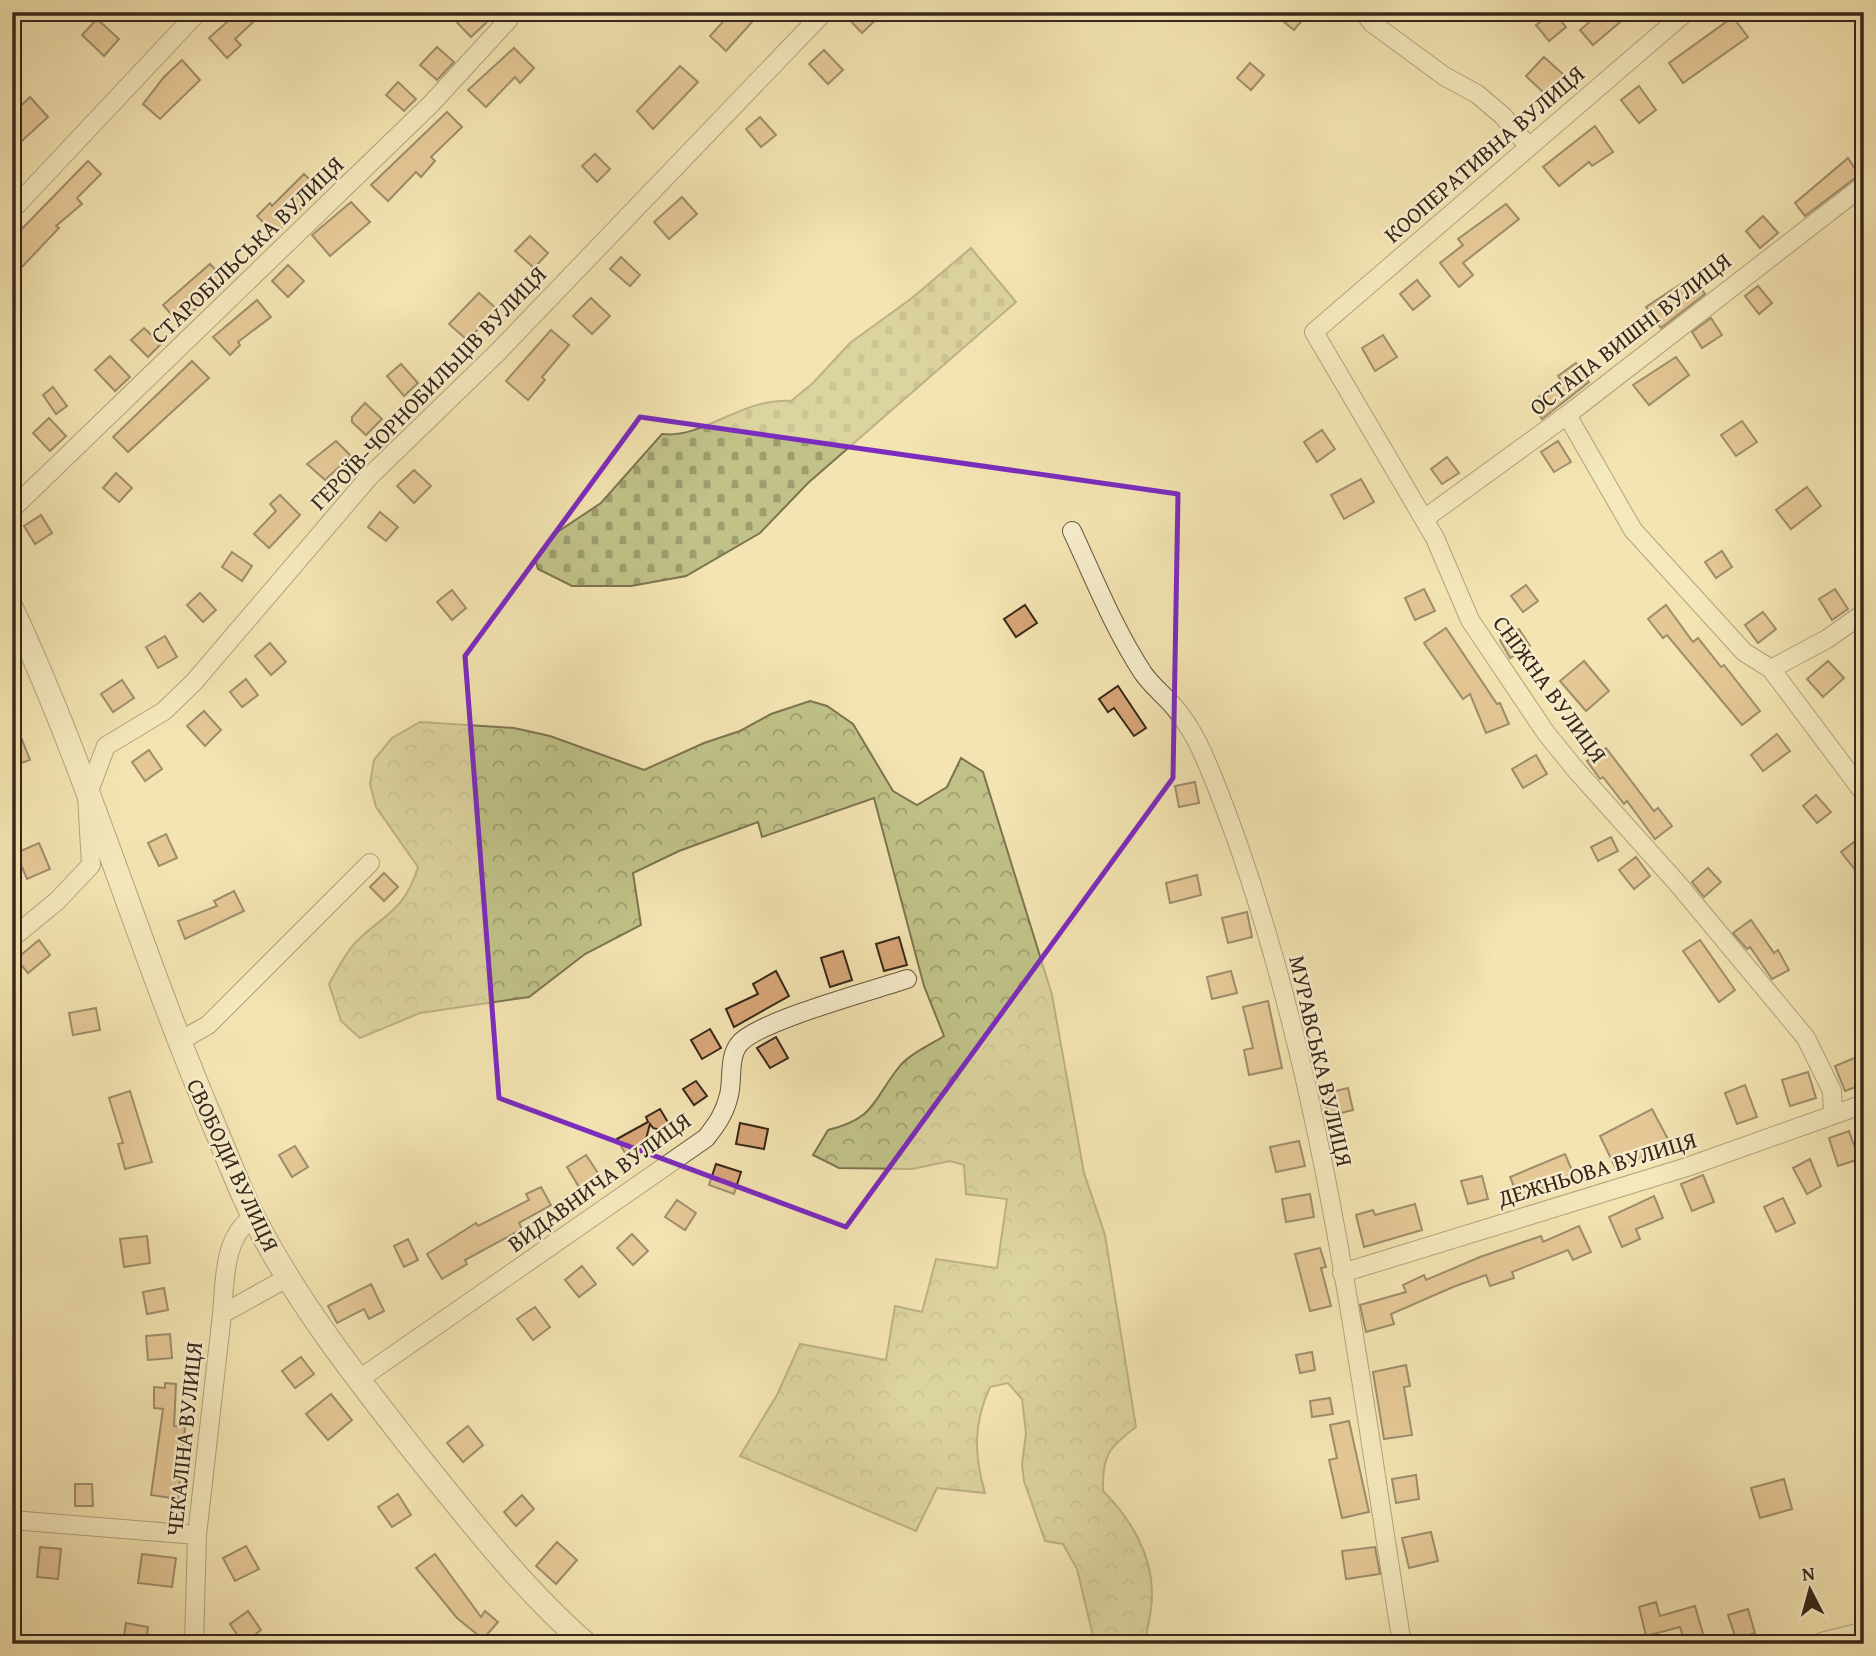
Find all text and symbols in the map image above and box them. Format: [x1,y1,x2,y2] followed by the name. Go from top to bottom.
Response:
[1376,57,1591,250] street label: КООПЕРАТИВНА ВУЛИЦЯ
[143,148,351,351] street label: СТАРОБІЛЬСЬКА ВУЛИЦЯ
[1522,244,1738,423] street label: ОСТАПА ВИШНІ ВУЛИЦЯ
[302,258,554,517] street label: ГЕРОЇВ-ЧОРНОБИЛЬЦІВ ВУЛИЦЯ
[1486,608,1615,770] street label: СНІЖНА ВУЛИЦЯ
[1281,952,1362,1170] street label: МУРАВСЬКА ВУЛИЦЯ
[179,1073,288,1257] street label: СВОБОДИ ВУЛИЦЯ
[500,1103,698,1259] street label: ВИДАВНИЧА ВУЛИЦЯ
[1492,1122,1701,1215] street label: ДЕЖНЬОВА ВУЛИЦЯ
[157,1340,210,1538] street label: ЧЕКАЛІНА ВУЛИЦЯ
[1774,1554,1844,1624] north arrow
[1800,1558,1816,1588] text: N

